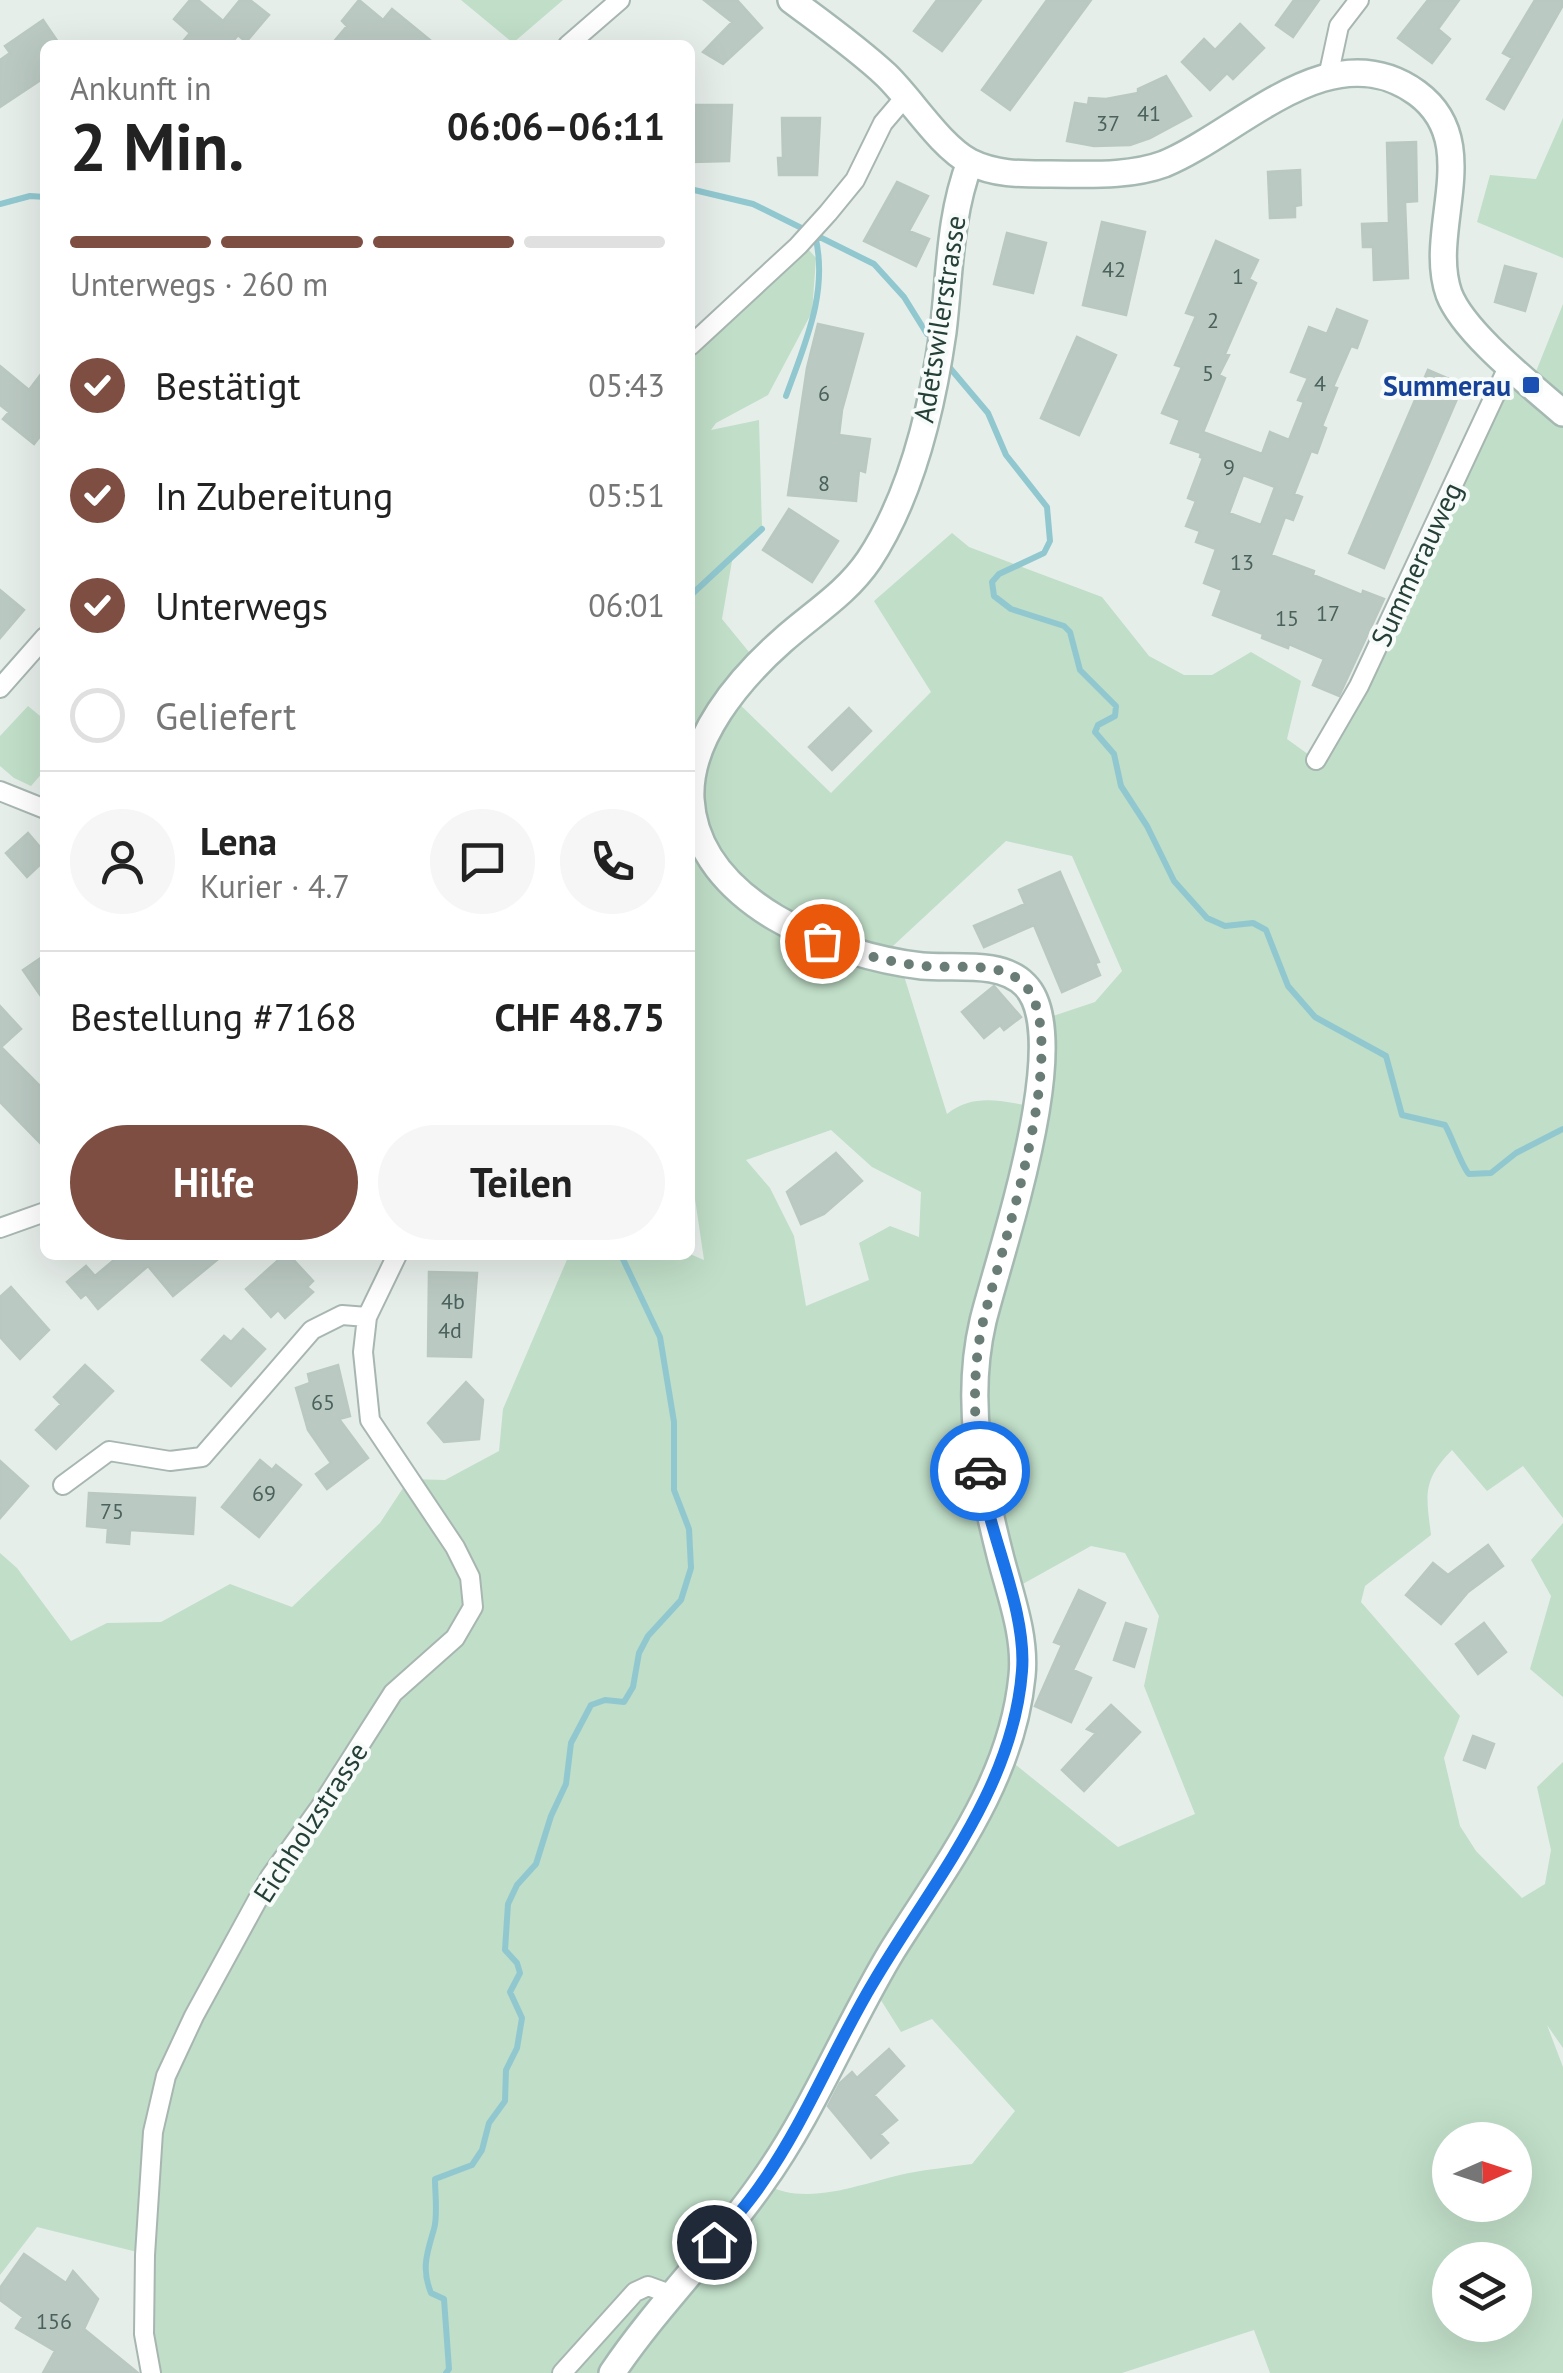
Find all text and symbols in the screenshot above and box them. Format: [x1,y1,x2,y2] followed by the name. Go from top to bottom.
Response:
[70,67,211,109] text: Ankunft in
[1137,99,1161,127] house number: 41
[447,101,665,150] text: 06:06–06:11
[70,104,244,188] text: 2 Min.
[1096,109,1120,137] house number: 37
[904,213,974,425] street label: Adetswilerstrasse
[1102,255,1126,283] house number: 42
[1232,262,1244,290] house number: 1
[70,263,328,305] text: Unterwegs · 260 m
[1207,306,1219,334] house number: 2
[70,358,125,413] icon: check
[1202,359,1214,387] house number: 5
[155,361,301,410] text: Bestätigt
[588,364,665,406] text: 05:43
[1383,367,1511,404] place label: Summerau
[1314,369,1326,397] house number: 4
[1520,374,1542,396] marker: Summerau
[818,379,830,407] house number: 6
[1223,453,1235,481] house number: 9
[70,468,125,523] icon: check
[818,469,830,497] house number: 8
[155,471,393,520] text: In Zubereitung
[588,474,665,516] text: 05:51
[1362,476,1470,652] street label: Summerauweg
[1230,548,1254,576] house number: 13
[70,578,125,633] icon: check
[155,581,328,630] text: Unterwegs
[588,584,665,626] text: 06:01
[1316,599,1340,627] house number: 17
[1275,604,1299,632] house number: 15
[155,691,296,740] text: Geliefert
[70,809,175,914] button: person
[430,809,535,914] button: chat
[560,809,665,914] button: phone
[200,816,277,865] text: Lena
[200,865,350,907] text: Kurier · 4.7
[780,899,865,984] pin
[795,914,850,969] icon: bag
[70,992,357,1041] text: Bestellung #7168
[495,992,665,1041] text: CHF 48.75
[70,1125,358,1240] button: Hilfe
[378,1125,665,1240] button: Teilen
[441,1287,465,1315] house number: 4b
[438,1316,462,1344] house number: 4d
[311,1388,335,1416] house number: 65
[930,1421,1030,1521] courier
[953,1444,1008,1499] icon: car
[252,1479,276,1507] house number: 69
[100,1497,124,1525] house number: 75
[244,1735,376,1909] street label: Eichholzstrasse
[1432,2122,1532,2222] north arrow
[1432,2122,1532,2342] map controls
[672,2200,757,2285] pin
[687,2215,742,2270] icon: home
[1432,2242,1532,2342] button: layers
[36,2307,72,2335] house number: 156

